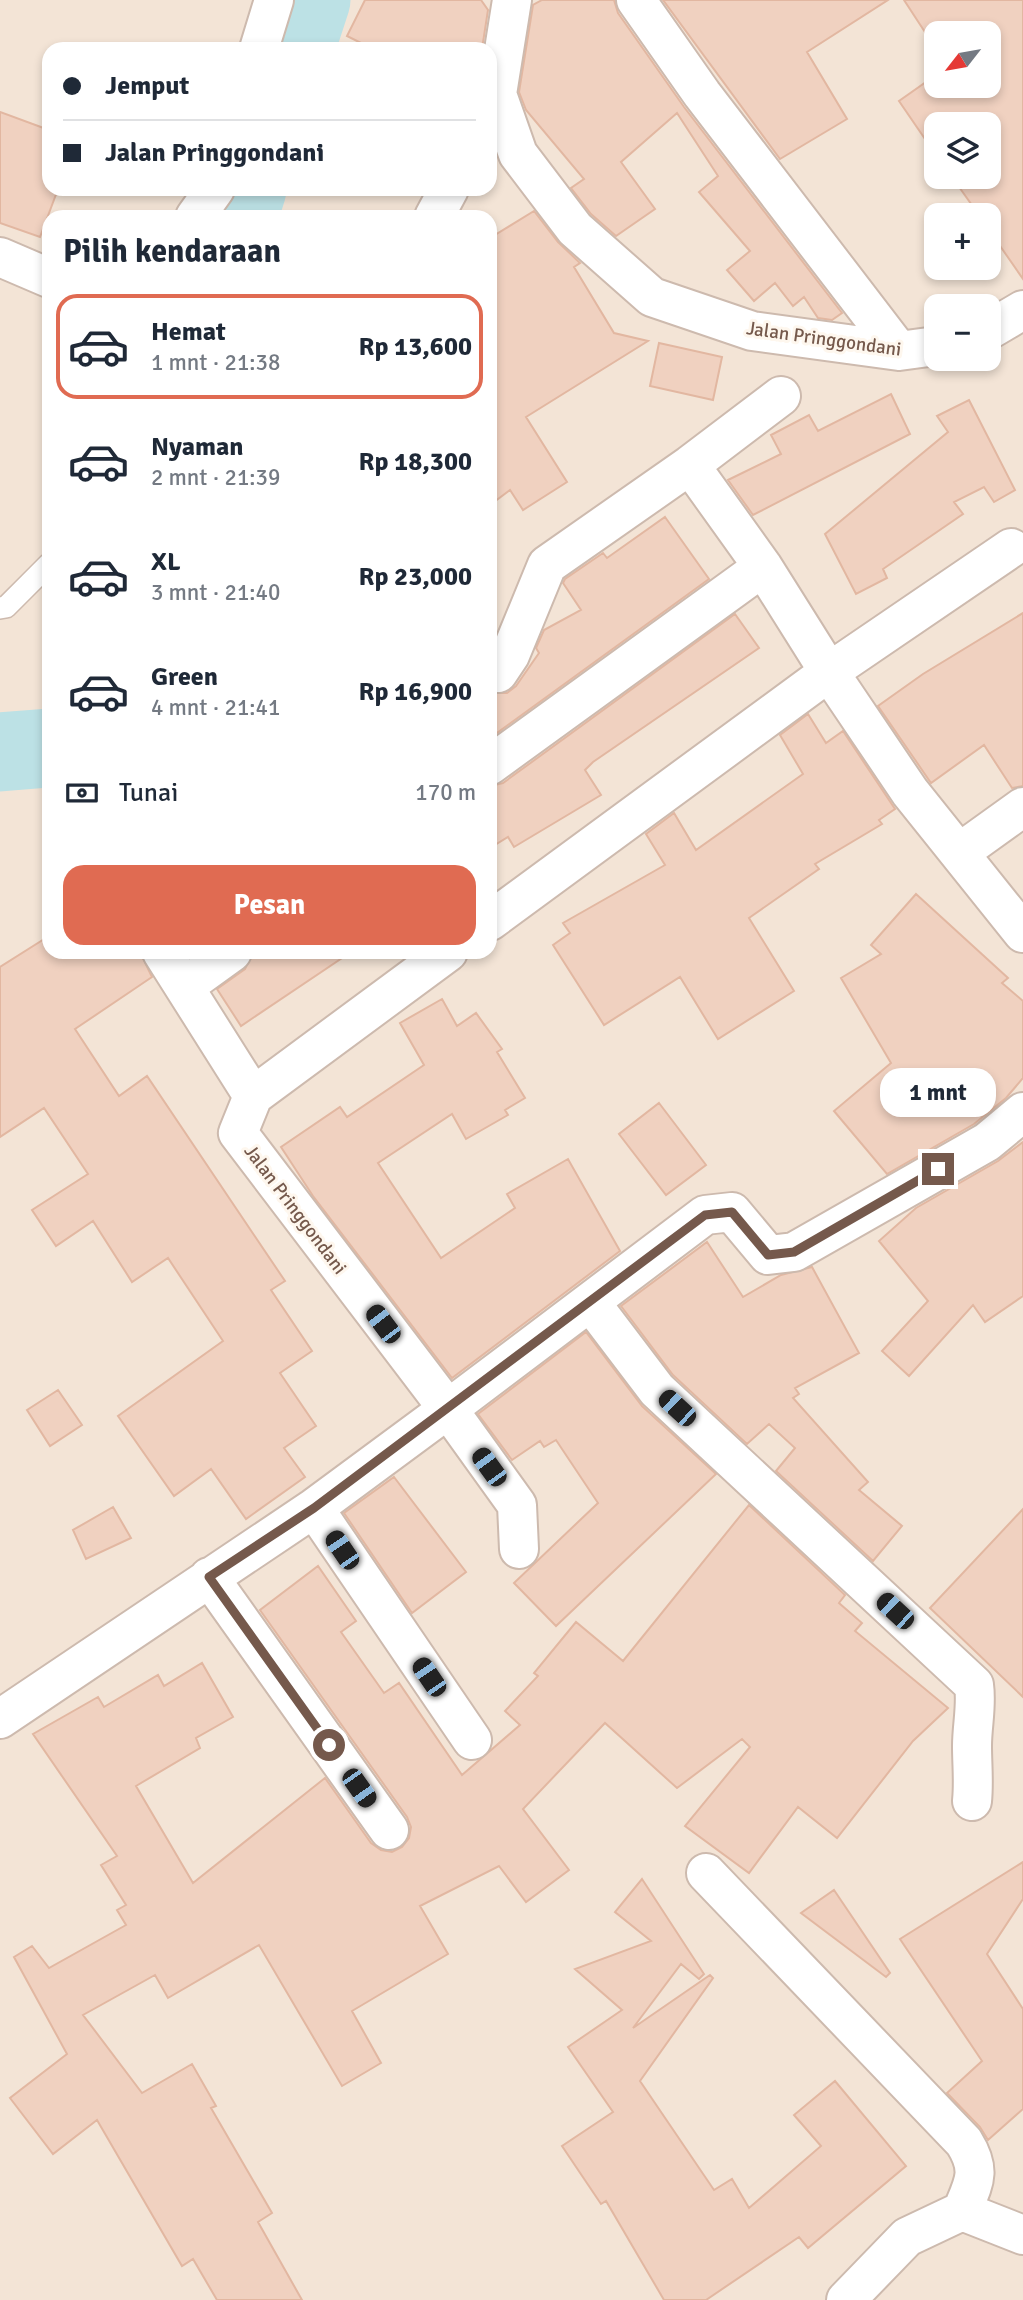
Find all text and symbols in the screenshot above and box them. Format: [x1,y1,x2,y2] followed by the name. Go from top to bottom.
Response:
[924,21,1001,98] north arrow
[924,21,1001,371] map controls
[105,70,189,102] text: Jemput
[924,112,1001,189] button: layers
[105,137,324,169] text: Jalan Pringgondani
[924,203,1001,280] button: +
[63,232,281,271] text: Pilih kendaraan
[924,294,1001,371] button: −
[67,315,130,378] icon: car
[151,316,226,348] text: Hemat
[745,316,903,362] street label: Jalan Pringgondani
[358,331,472,363] text: Rp 13,600
[151,348,280,377] text: 1 mnt · 21:38
[67,430,130,493] icon: car
[151,431,244,463] text: Nyaman
[358,446,472,478] text: Rp 18,300
[151,463,280,492] text: 2 mnt · 21:39
[67,545,130,608] icon: car
[151,546,181,578] text: XL
[358,561,472,593] text: Rp 23,000
[151,578,280,607] text: 3 mnt · 21:40
[67,660,130,723] icon: car
[151,661,218,693] text: Green
[358,676,472,708] text: Rp 16,900
[151,693,280,722] text: 4 mnt · 21:41
[63,774,101,812] icon: cash
[119,777,178,809] text: Tunai
[415,778,476,807] text: 170 m
[63,865,476,945] button: Pesan
[880,1068,996,1116] callout: 1 mnt
[909,1078,967,1107] text: 1 mnt
[239,1140,352,1279] street label: Jalan Pringgondani
[922,1153,954,1185] route end
[362,1301,405,1347] car
[655,1386,700,1430] car
[469,1444,510,1490] car
[322,1527,363,1573] car
[873,1589,918,1633] car
[409,1654,450,1700] car
[313,1729,345,1761] route start
[339,1765,380,1811] car

